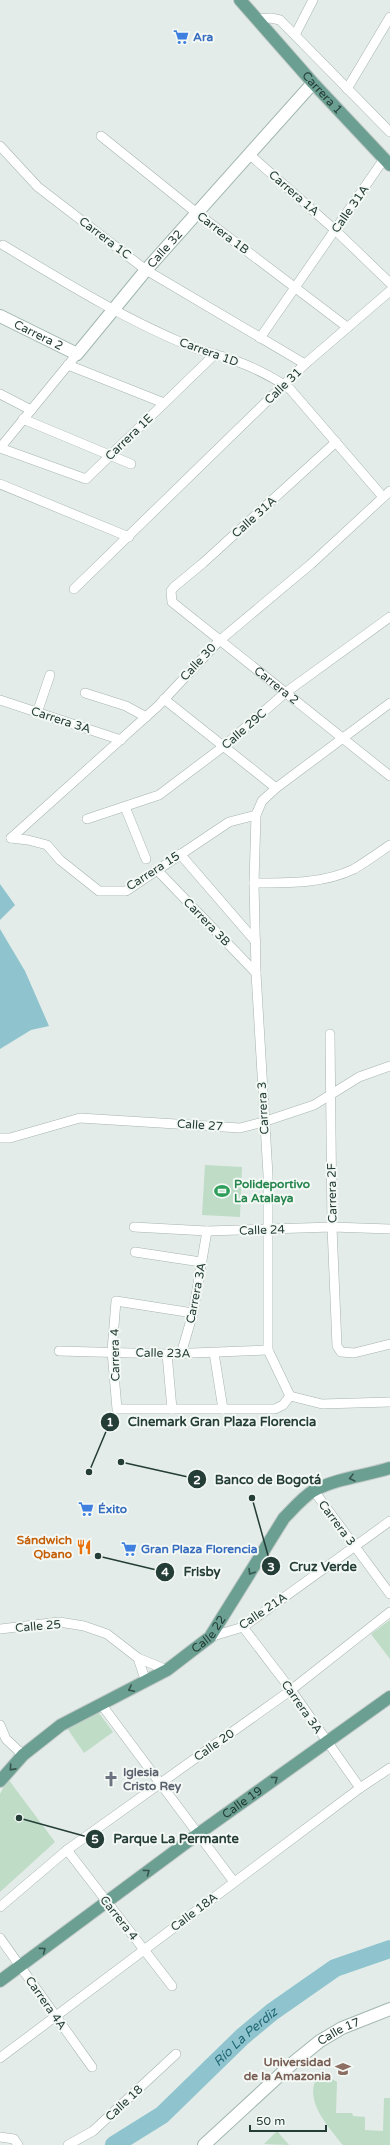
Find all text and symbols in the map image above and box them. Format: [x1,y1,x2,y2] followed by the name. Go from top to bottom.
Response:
[172,28,190,46] supermarket icon: Ara
[193,30,213,44] place label: Ara
[299,69,345,117] street label: Carrera 1
[266,167,322,219] street label: Carrera 1A
[328,182,372,236] street label: Calle 31A
[194,209,252,257] street label: Carrera 1B
[76,214,134,262] street label: Carrera 1C
[144,227,186,271] street label: Calle 32
[12,317,65,353] street label: Carrera 2
[178,335,240,369] street label: Carrera 1D
[262,365,304,407] street label: Calle 31
[102,411,156,463] street label: Carrera 1E
[229,493,279,541] street label: Calle 31A
[177,640,219,684] street label: Calle 30
[251,663,301,707] street label: Carrera 2
[29,704,93,736] street label: Carrera 3A
[219,706,269,752] street label: Calle 29C
[124,849,182,893] street label: Carrera 15
[181,895,233,949] street label: Carrera 3B
[255,1081,271,1135] street label: Carrera 3
[177,1116,223,1134] street label: Calle 27
[324,1163,340,1223] street label: Carrera 2F
[234,1177,310,1206] place label: Polideportivo La Atalaya
[213,1182,231,1200] sports icon: Polideportivo La Atalaya
[239,1222,286,1238] street label: Calle 24
[183,1261,209,1325] street label: Carrera 3A
[108,1328,122,1382] street label: Carrera 4
[135,1346,191,1360] street label: Calle 23A
[100,1409,325,1434] callout: Cinemark Gran Plaza Florencia
[128,1414,316,1430] text: Cinemark Gran Plaza Florencia
[106,1415,114,1429] text: 1
[187,1467,329,1492] callout: Banco de Bogotá
[215,1472,321,1488] text: Banco de Bogotá
[193,1473,201,1487] text: 2
[349,1473,356,1481] one-way arrow
[315,1498,359,1548] street label: Carrera 3
[77,1500,95,1518] supermarket icon: Éxito
[98,1502,127,1516] place label: Éxito
[17,1533,72,1561] place label: Sándwich Qbano
[75,1538,93,1556] restaurant icon: Sándwich Qbano
[120,1540,138,1558] supermarket icon: Gran Plaza Florencia
[141,1542,258,1556] place label: Gran Plaza Florencia
[261,1554,365,1579] callout: Cruz Verde
[155,1559,228,1584] callout: Frisby
[289,1559,357,1575] text: Cruz Verde
[267,1560,275,1574] text: 3
[183,1564,221,1580] text: Frisby
[161,1565,169,1579] text: 4
[249,1568,256,1575] one-way arrow
[236,1590,290,1632] street label: Calle 21A
[188,1613,229,1656] street label: Calle 22
[14,1617,62,1635] street label: Calle 25
[279,1678,325,1736] street label: Carrera 3A
[128,1684,135,1692] one-way arrow
[191,1726,237,1764] street label: Calle 20
[10,1763,17,1770] one-way arrow
[123,1765,182,1794] place label: Iglesia Cristo Rey
[102,1770,120,1788] church icon: Iglesia Cristo Rey
[270,1777,277,1784] one-way arrow
[219,1783,265,1821] street label: Calle 19
[85,1826,247,1851] callout: Parque La Permante
[113,1831,239,1847] text: Parque La Permante
[91,1832,99,1846] text: 5
[142,1870,149,1877] one-way arrow
[168,1890,220,1934] street label: Calle 18A
[97,1893,141,1944] street label: Carrera 4
[38,1947,45,1954] one-way arrow
[23,1974,69,2032] street label: Carrera 4A
[210,2003,282,2070] water label: Río La Perdiz
[315,2015,362,2048] street label: Calle 17
[244,2055,331,2083] place label: Universidad de la Amazonia
[334,2060,352,2078] school or university icon: Universidad de la Amazonia
[102,2082,146,2124] street label: Calle 18
[250,2107,326,2133] scale bar
[256,2114,285,2128] text: 50 m

